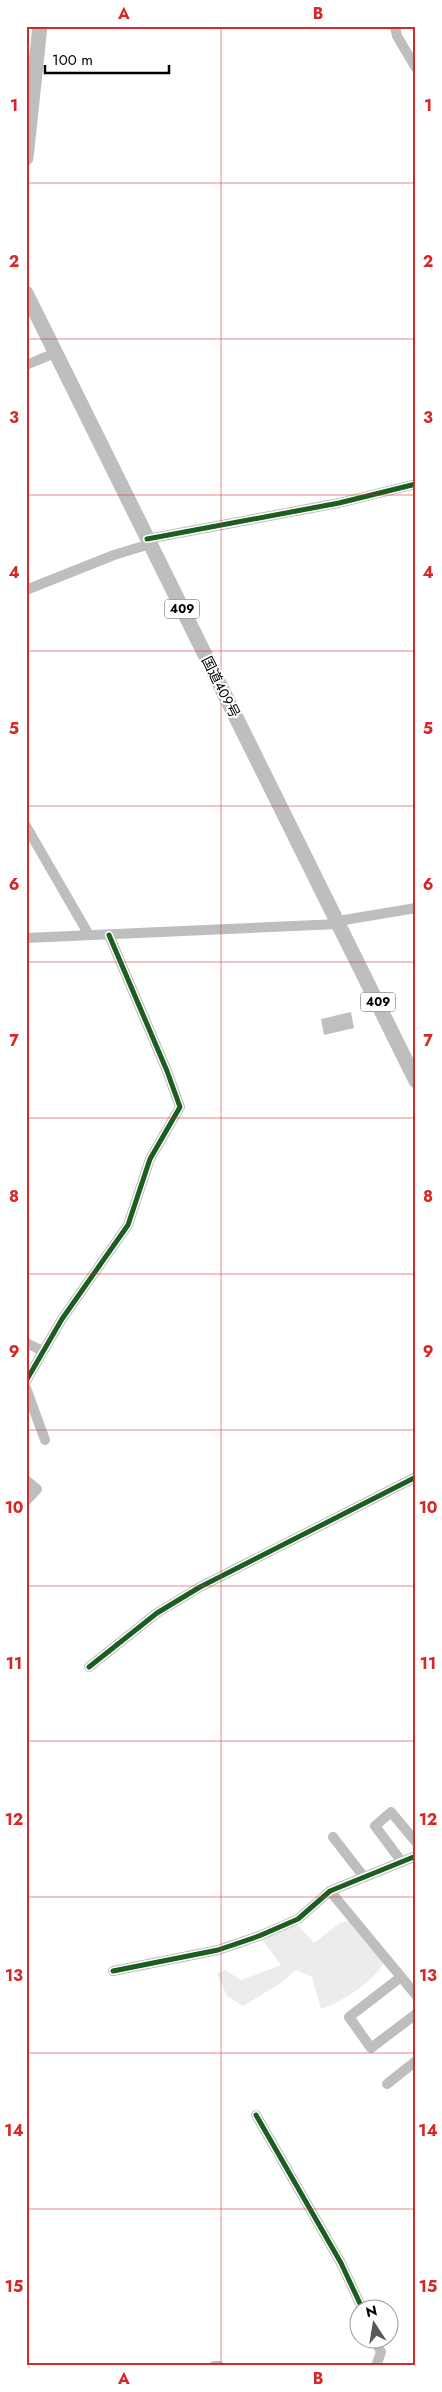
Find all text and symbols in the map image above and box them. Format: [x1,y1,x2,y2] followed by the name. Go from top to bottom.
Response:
[117,2,130,25] text: A
[313,2,323,25] text: B
[45,42,169,74] scale bar
[52,49,93,71] text: 100 m
[10,94,18,117] text: 1
[424,94,432,117] text: 1
[9,250,19,273] text: 2
[423,250,433,273] text: 2
[9,406,19,429] text: 3
[423,406,433,429] text: 3
[8,561,20,584] text: 4
[422,561,434,584] text: 4
[164,600,200,618] road number: 409
[197,653,245,721] street label: 国道409号
[9,717,19,740] text: 5
[423,717,433,740] text: 5
[9,873,19,896] text: 6
[423,873,433,896] text: 6
[360,992,396,1012] road number: 409
[9,1029,19,1052] text: 7
[423,1029,433,1052] text: 7
[9,1185,19,1208] text: 8
[423,1185,433,1208] text: 8
[9,1340,19,1363] text: 9
[423,1340,433,1363] text: 9
[5,1496,23,1519] text: 10
[419,1496,437,1519] text: 10
[6,1652,22,1675] text: 11
[420,1652,436,1675] text: 11
[5,1808,23,1831] text: 12
[419,1808,437,1831] text: 12
[5,1964,23,1987] text: 13
[419,1964,437,1987] text: 13
[4,2119,24,2142] text: 14
[418,2119,438,2142] text: 14
[5,2275,23,2298] text: 15
[419,2275,437,2298] text: 15
[350,2300,400,2350] north arrow
[364,2300,379,2322] text: N
[117,2367,130,2390] text: A
[313,2367,323,2390] text: B

